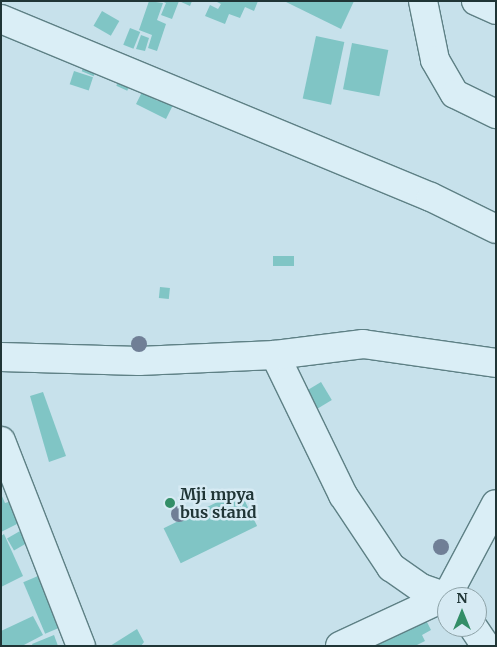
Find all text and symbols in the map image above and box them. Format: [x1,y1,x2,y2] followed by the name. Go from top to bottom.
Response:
[180,484,257,522] place label: Mji mpya bus stand
[164,497,176,509] marker: Mji mpya bus stand
[437,587,487,637] north arrow
[456,589,468,607] text: N

